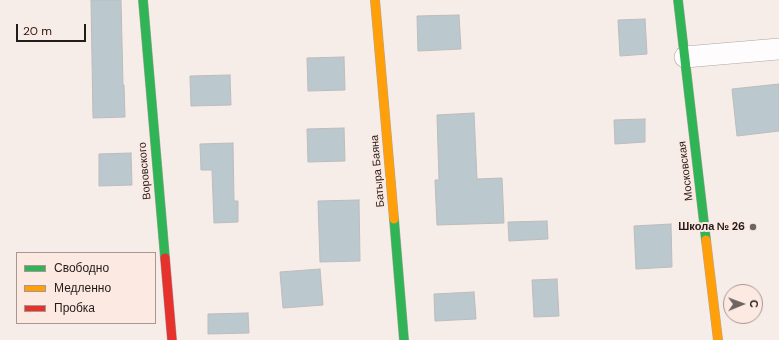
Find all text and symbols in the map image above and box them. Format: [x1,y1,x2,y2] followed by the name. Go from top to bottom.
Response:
[18,16,88,42] scale bar
[23,23,52,39] text: 20 m
[368,134,388,208] street label: Батыра Баяна
[676,140,696,202] street label: Московская
[136,142,154,200] street label: Воровского
[678,220,745,234] place label: Школа № 26
[748,222,758,232] marker: Школа № 26
[16,252,156,324] legend
[54,260,109,276] text: Свободно
[54,280,111,296] text: Медленно
[723,284,763,324] north arrow
[54,300,95,316] text: Пробка
[747,300,761,308] text: С

